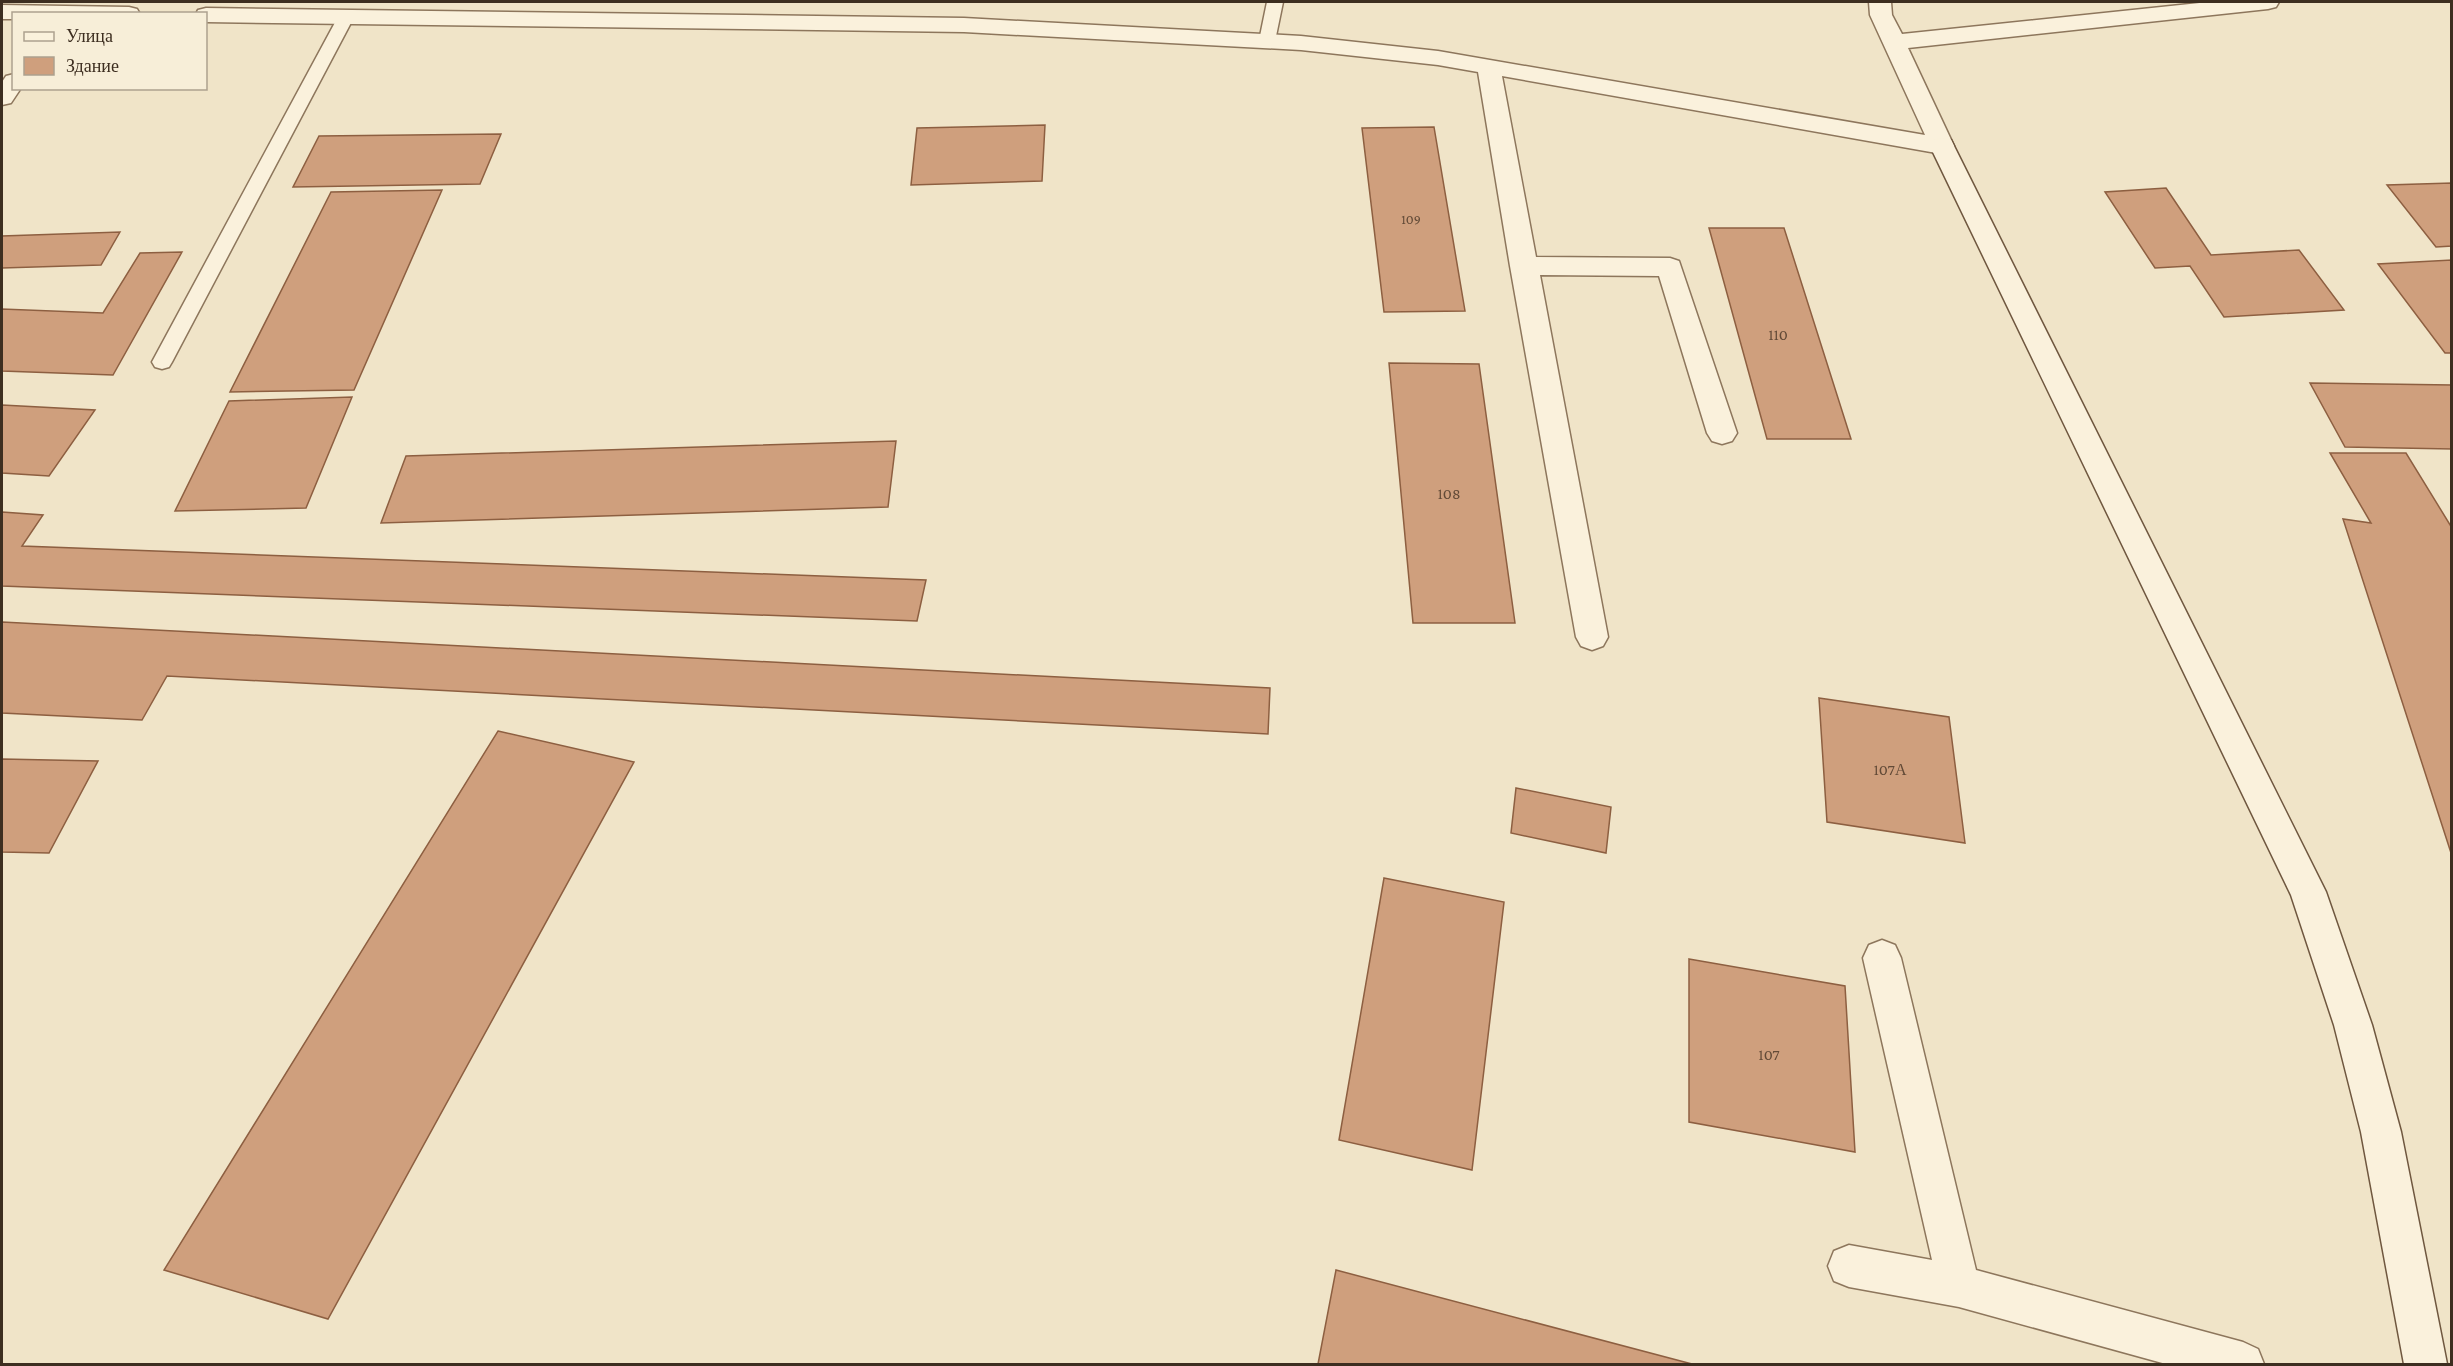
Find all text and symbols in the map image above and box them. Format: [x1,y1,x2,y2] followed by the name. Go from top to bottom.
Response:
[12,12,207,90] legend
[66,26,113,46] text: Улица
[66,56,119,76] text: Здание
[1401,211,1421,227] house number: 109
[1768,326,1788,343] house number: 110
[1438,485,1460,502] house number: 108
[1874,761,1907,778] house number: 107А
[1758,1046,1780,1063] house number: 107

